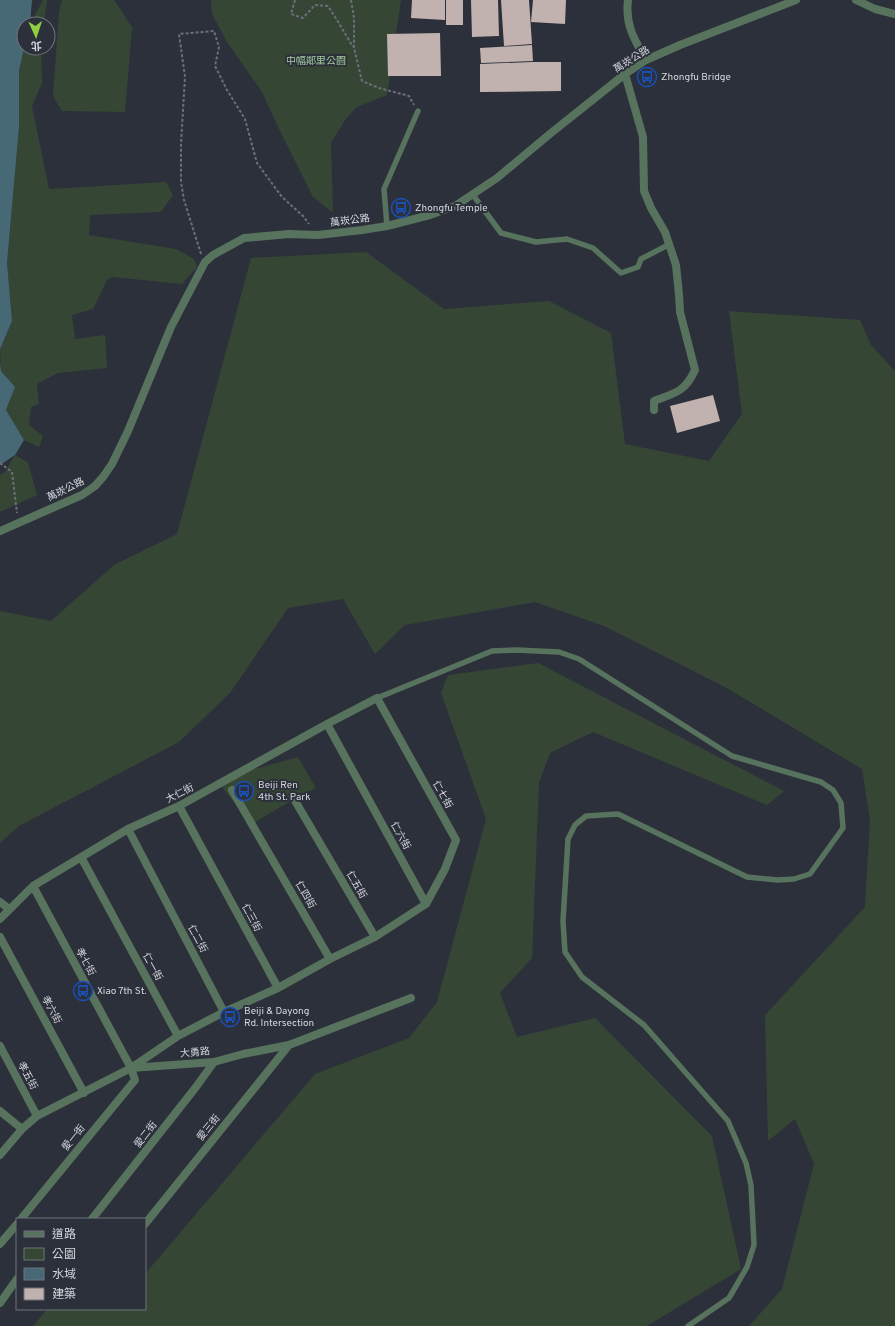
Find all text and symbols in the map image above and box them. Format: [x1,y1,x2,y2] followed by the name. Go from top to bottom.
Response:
[16,16,56,56] north arrow
[31,38,42,52] text: 北
[612,44,652,76] street label: 萬崁公路
[286,55,346,68] park label: 中幅鄰里公園
[636,66,658,88] bus stop icon: Zhongfu Bridge
[661,71,731,84] place label: Zhongfu Bridge
[390,197,412,219] bus stop icon: Zhongfu Temple
[415,202,488,215] place label: Zhongfu Temple
[329,212,371,230] street label: 萬崁公路
[45,475,87,505] street label: 萬崁公路
[258,779,310,804] place label: Beiji Ren 4th St. Park
[429,779,455,811] street label: 仁七街
[233,780,255,802] bus stop icon: Beiji Ren 4th St. Park
[164,781,196,807] street label: 大仁街
[387,820,413,852] street label: 仁六街
[343,869,369,901] street label: 仁五街
[292,879,318,911] street label: 仁四街
[238,902,264,934] street label: 仁三街
[184,923,210,955] street label: 仁二街
[72,946,98,978] street label: 孝七街
[139,951,165,983] street label: 仁一街
[72,980,94,1002] bus stop icon: Xiao 7th St.
[97,985,147,998] place label: Xiao 7th St.
[38,994,64,1026] street label: 孝六街
[244,1005,314,1030] place label: Beiji & Dayong Rd. Intersection
[219,1006,241,1028] bus stop icon: Beiji & Dayong Rd. Intersection
[179,1045,211,1061] street label: 大勇路
[14,1060,40,1092] street label: 孝五街
[195,1112,223,1144] street label: 愛三街
[132,1119,160,1151] street label: 愛二街
[60,1122,88,1154] street label: 愛一街
[16,1218,146,1310] legend
[52,1227,76,1243] text: 道路
[52,1247,76,1263] text: 公園
[52,1267,76,1283] text: 水域
[52,1287,76,1303] text: 建築

